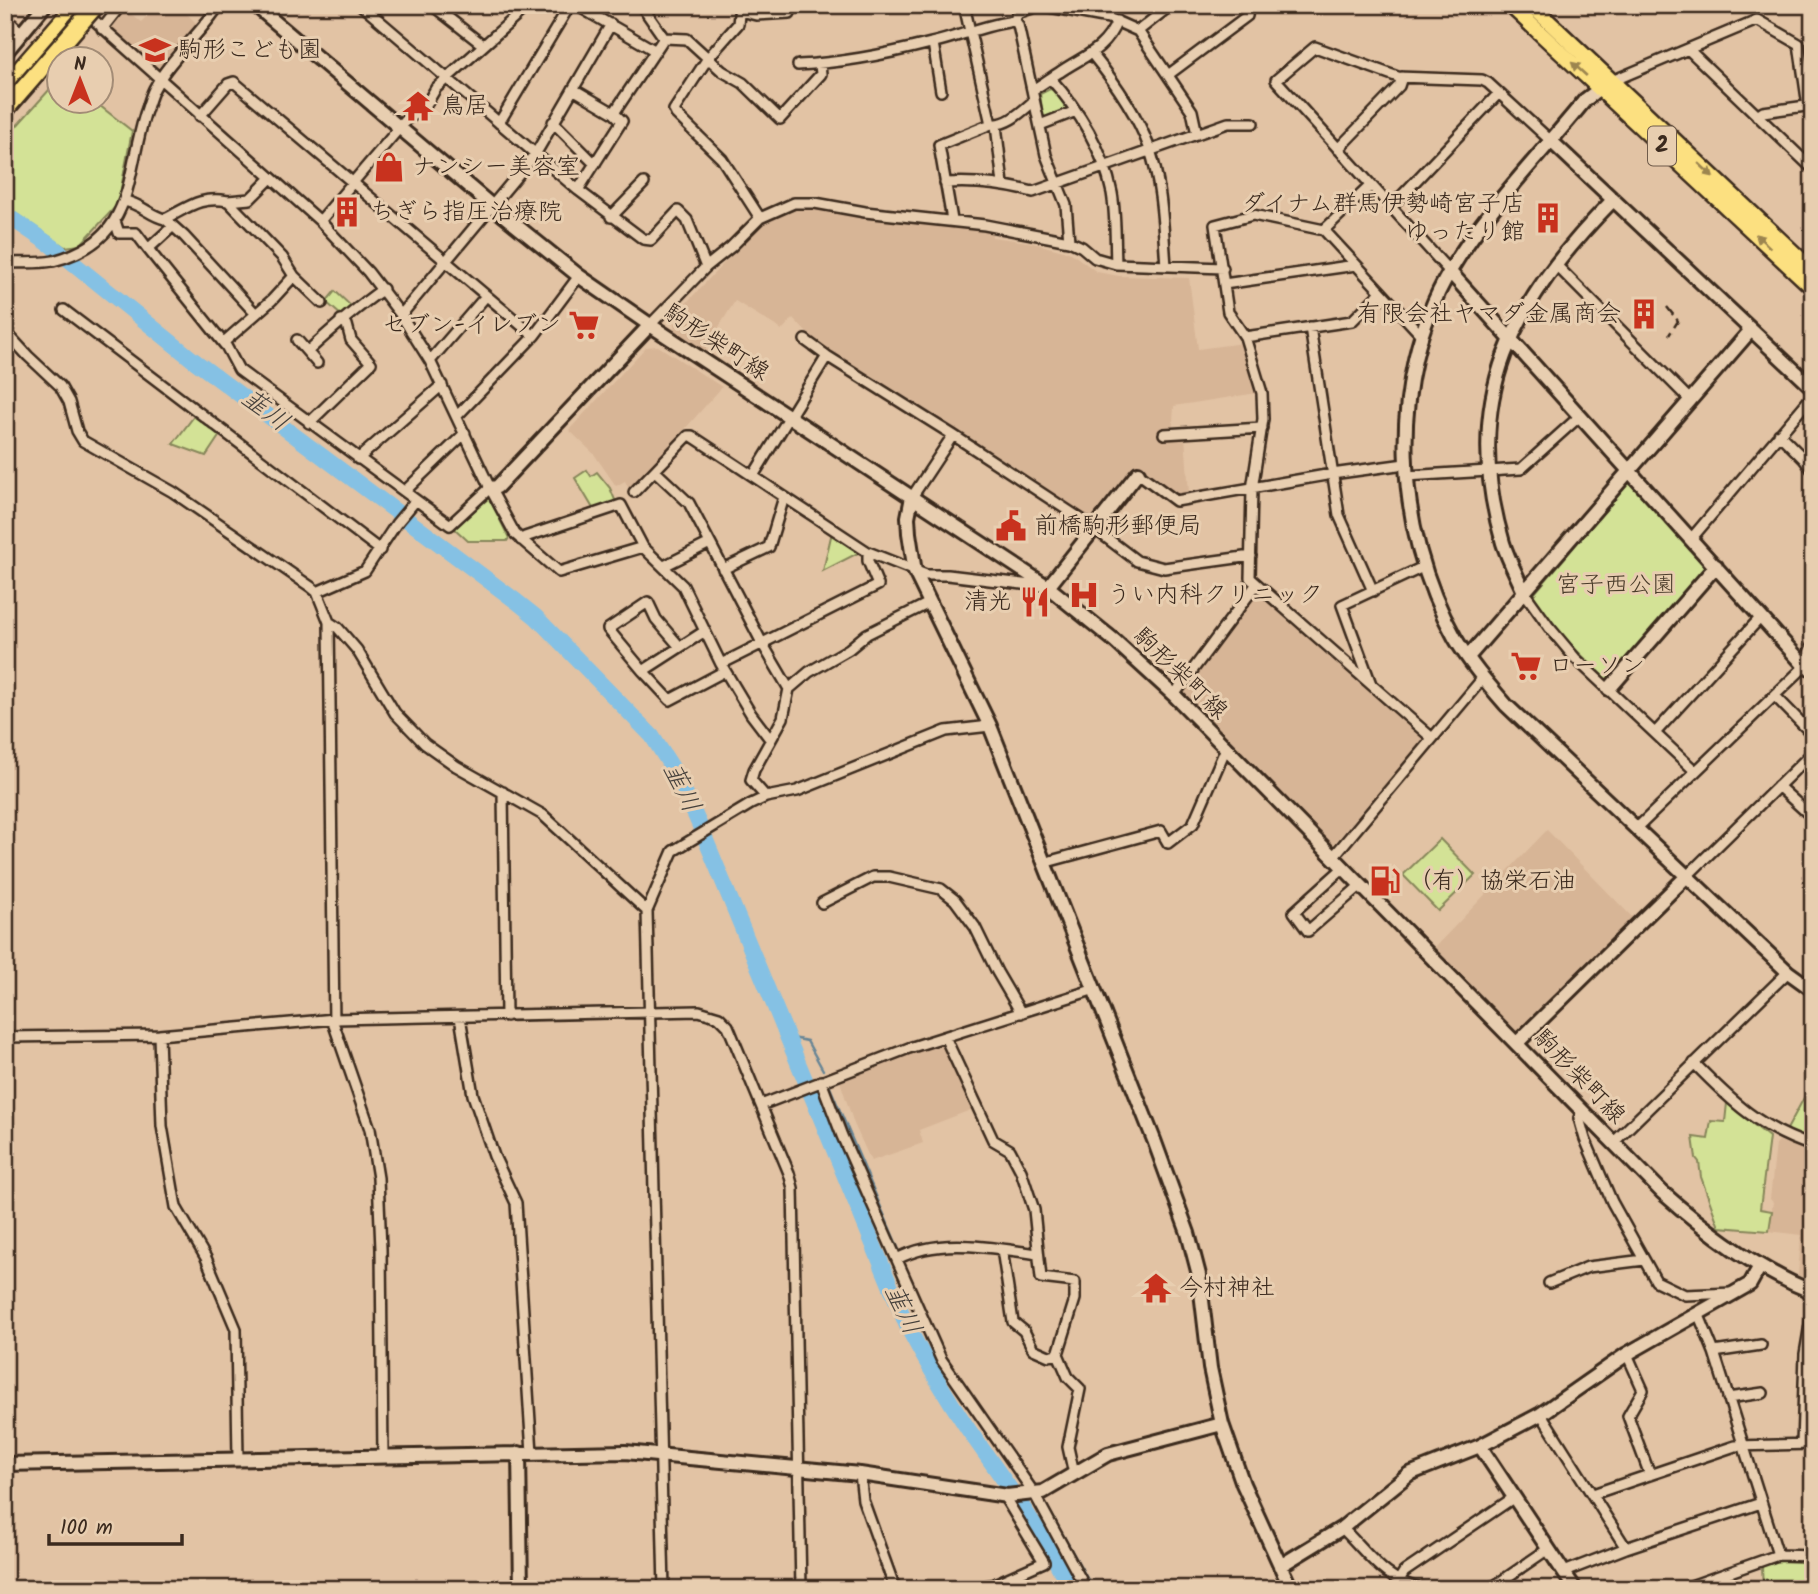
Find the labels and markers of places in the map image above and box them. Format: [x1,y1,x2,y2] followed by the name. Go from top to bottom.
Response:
[178,31,322,70] place label: 駒形こども園
[138,33,172,67] school or university icon: 駒形こども園
[441,87,489,126] place label: 鳥居
[401,89,435,123] temple icon: 鳥居
[412,148,580,187] place label: ナンシー美容室
[372,150,406,184] shop icon: ナンシー美容室
[1241,185,1525,252] place label: ダイナム群馬伊勢崎宮子店 ゆったり館
[370,193,562,232] place label: ちぎら指圧治療院
[330,195,364,229] building icon: ちぎら指圧治療院
[1531,201,1565,235] building icon: ダイナム群馬伊勢崎宮子店 ゆったり館
[1357,295,1621,334] place label: 有限会社ヤマダ金属商会
[1627,297,1661,331] building icon: 有限会社ヤマダ金属商会
[382,306,561,345] place label: セブン-イレブン
[567,308,601,342] supermarket icon: セブン-イレブン
[1034,507,1202,546] place label: 前橋駒形郵便局
[994,509,1028,543] public building icon: 前橋駒形郵便局
[1107,576,1323,615] place label: うい内科クリニック
[1067,578,1101,612] hospital icon: うい内科クリニック
[964,583,1012,622] place label: 清光
[1018,585,1052,619] restaurant icon: 清光
[1549,647,1645,686] place label: ローソン
[1509,649,1543,683] supermarket icon: ローソン
[1408,862,1576,901] place label: （有）協栄石油
[1368,864,1402,898] fuel station icon: （有）協栄石油
[1179,1269,1275,1308] place label: 今村神社
[1139,1271,1173,1305] temple icon: 今村神社

